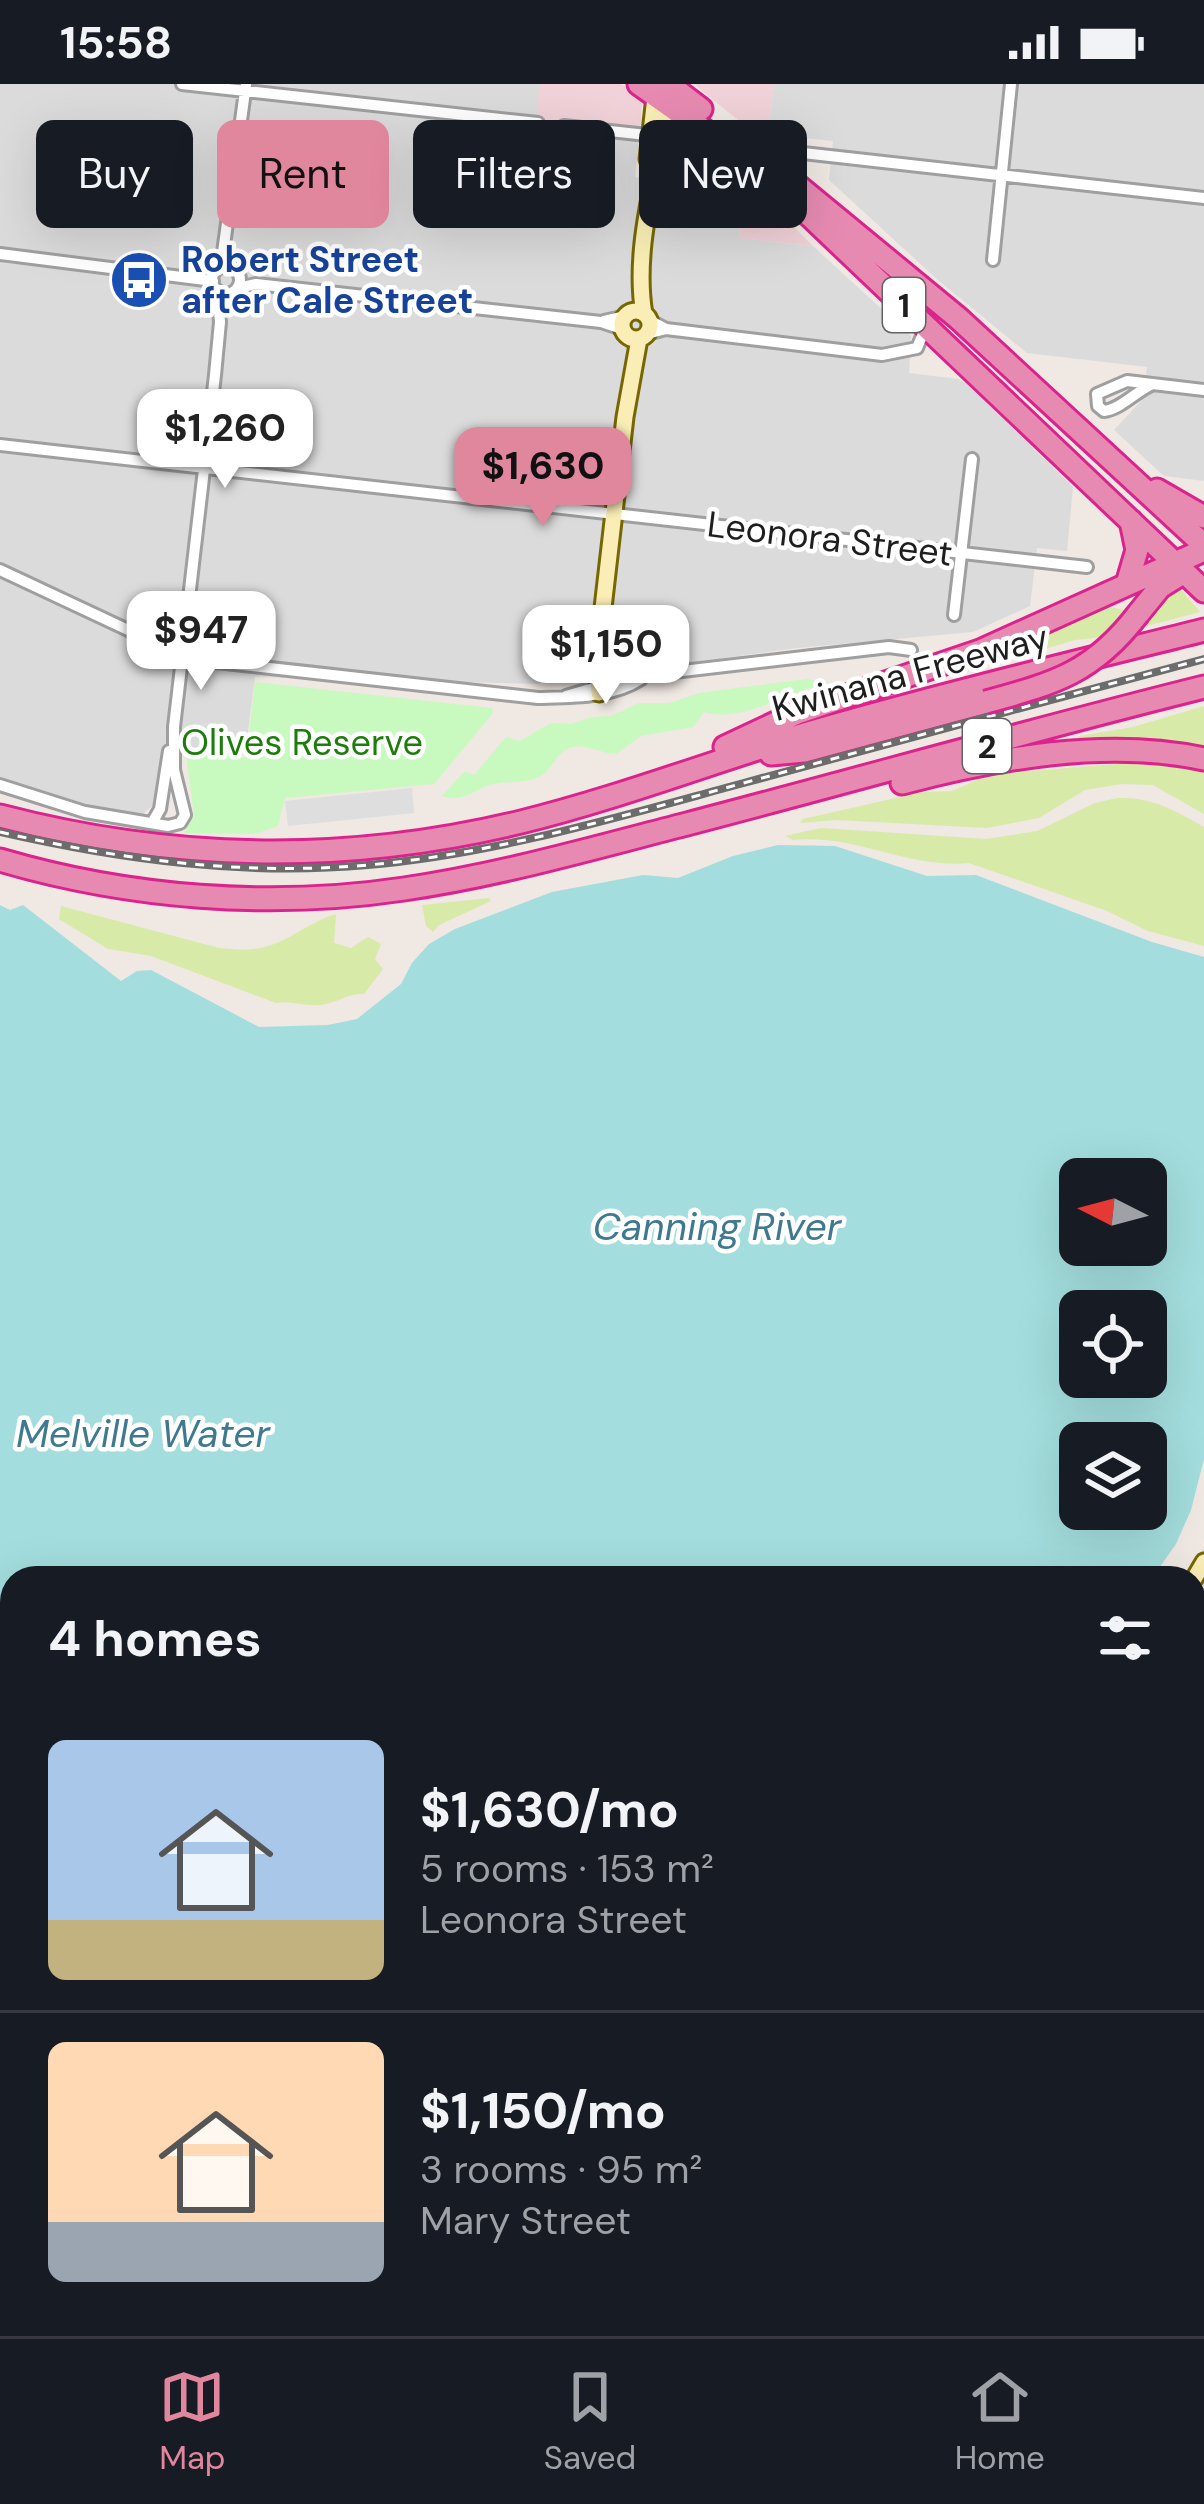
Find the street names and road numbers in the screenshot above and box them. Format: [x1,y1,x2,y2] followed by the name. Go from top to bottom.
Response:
[883,278,925,332] road number: 1
[705,500,955,577] street label: Leonora Street
[767,613,1053,732] street label: Kwinana Freeway
[963,719,1011,773] road number: 2

